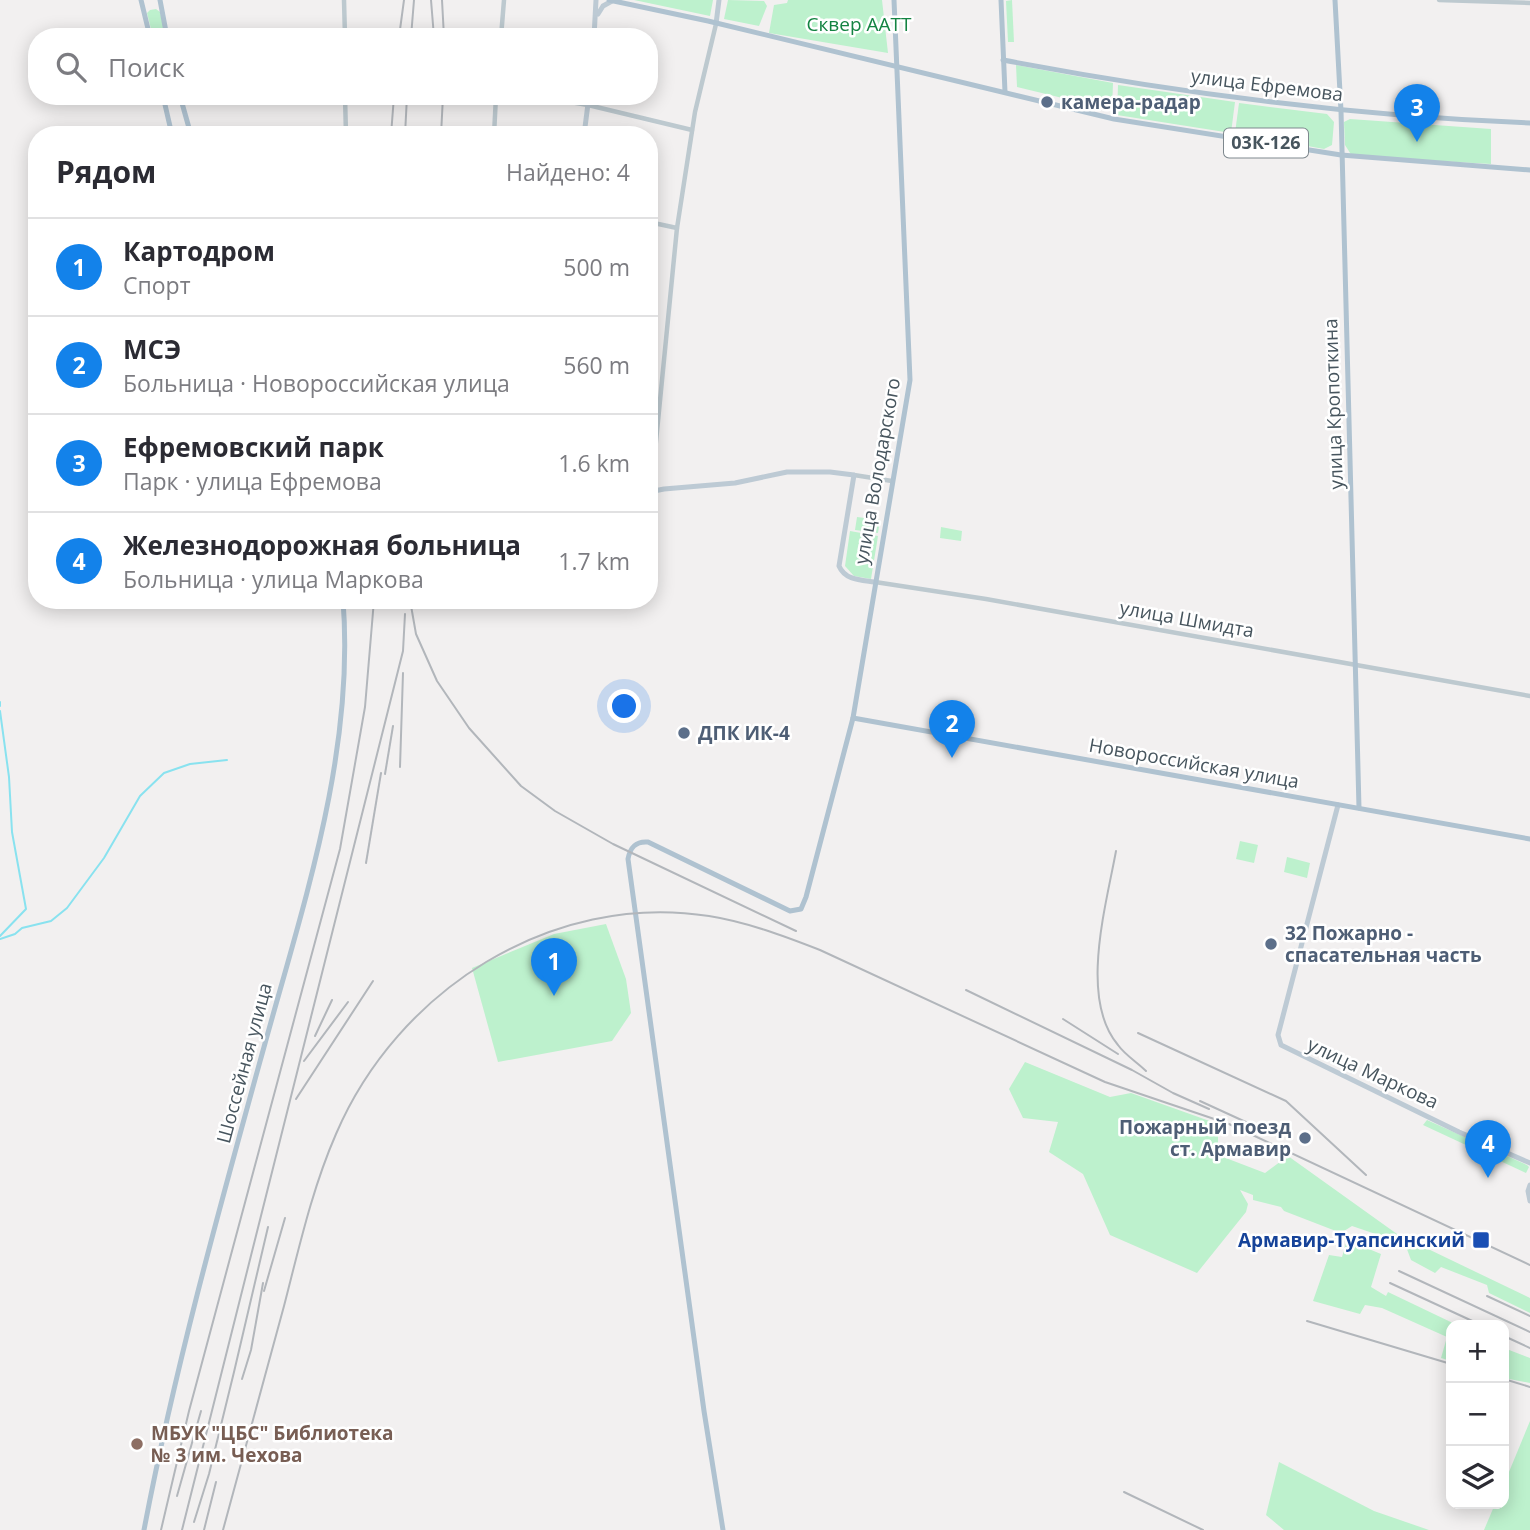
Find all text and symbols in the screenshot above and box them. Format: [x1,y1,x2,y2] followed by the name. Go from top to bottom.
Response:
[807,11,912,37] park label: Сквер ААТТ
[28,28,658,105] search box
[52,48,90,86] icon: search
[108,49,185,85] text: Поиск
[1189,63,1345,107] street label: улица Ефремова
[1394,84,1440,142] pin: 3
[1061,89,1201,115] place label: камера-радар
[1039,94,1055,110] marker: камера-радар
[1224,128,1308,158] road number: 03К-126
[56,151,156,192] text: Рядом
[506,156,630,188] text: Найдено: 4
[123,233,275,269] text: Картодром
[72,251,86,283] text: 1
[563,251,630,283] text: 500 m
[123,269,190,301] text: Спорт
[1317,318,1349,490] street label: улица Кропоткина
[123,331,181,367] text: МСЭ
[72,349,86,381] text: 2
[563,349,630,381] text: 560 m
[123,367,510,399] text: Больница · Новороссийская улица
[848,376,906,566] street label: улица Володарского
[123,429,384,465] text: Ефремовский парк
[72,447,86,479] text: 3
[558,447,630,479] text: 1.6 km
[123,465,382,497] text: Парк · улица Ефремова
[123,527,521,563] text: Железнодорожная больница
[72,545,86,577] text: 4
[558,545,630,577] text: 1.7 km
[123,563,424,595] text: Больница · улица Маркова
[1118,594,1256,644] street label: улица Шмидта
[607,689,641,723] your location
[929,700,975,758] pin: 2
[698,720,790,746] place label: ДПК ИК-4
[676,725,692,741] marker: ДПК ИК-4
[1087,732,1301,794] street label: Новороссийская улица
[1285,920,1482,968] place label: 32 Пожарно - спасательная часть
[1263,936,1279,952] marker: 32 Пожарно - спасательная часть
[531,938,577,996] pin: 1
[210,980,278,1146] street label: Шоссейная улица
[1303,1031,1443,1115] street label: улица Маркова
[1119,1114,1291,1162] place label: Пожарный поезд ст. Армавир
[1465,1120,1511,1178] pin: 4
[1297,1130,1313,1146] marker: Пожарный поезд ст. Армавир
[1238,1227,1465,1253] place label: Армавир-Туапсинский
[1471,1230,1491,1250] marker: Армавир-Туапсинский
[1446,1320,1509,1509] map controls
[1446,1320,1509,1383] button: +
[1446,1383,1509,1446] button: −
[151,1420,394,1468] place label: МБУК "ЦБС" Библиотека № 3 им. Чехова
[129,1436,145,1452] marker: МБУК "ЦБС" Библиотека № 3 им. Чехова
[1446,1446,1509,1509] button: layers

